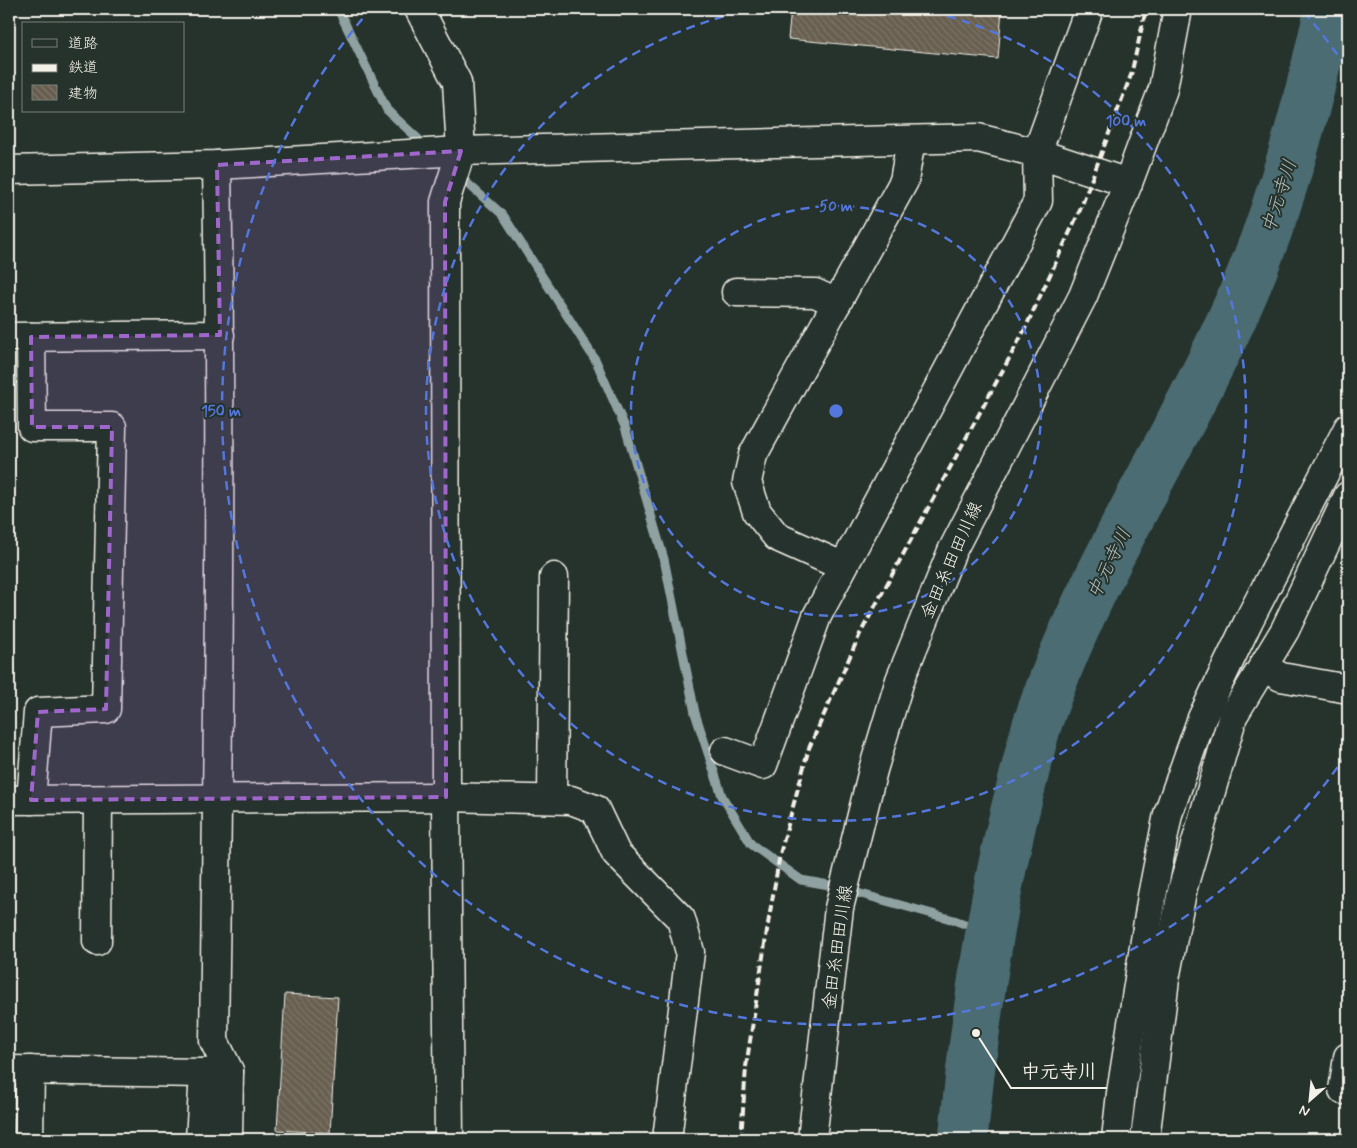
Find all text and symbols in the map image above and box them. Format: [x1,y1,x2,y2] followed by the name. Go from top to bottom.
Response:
[22,22,185,112] legend
[68,34,98,54] text: 道路
[68,58,98,78] text: 鉄道
[68,84,98,104] text: 建物
[1106,112,1146,132] text: 100 m
[1256,156,1303,236] water label: 中元寺川
[819,197,853,217] text: 50 m
[201,402,241,422] text: 150 m
[827,402,845,420] centre of rings
[915,498,989,623] street label: 金田糸田田川線
[1081,524,1137,603] water label: 中元寺川
[817,883,859,1011] street label: 金田糸田田川線
[1011,1054,1107,1088] callout: 中元寺川
[1021,1060,1097,1085] text: 中元寺川
[1284,1076,1334,1126] north arrow
[1296,1101,1313,1121] text: N

